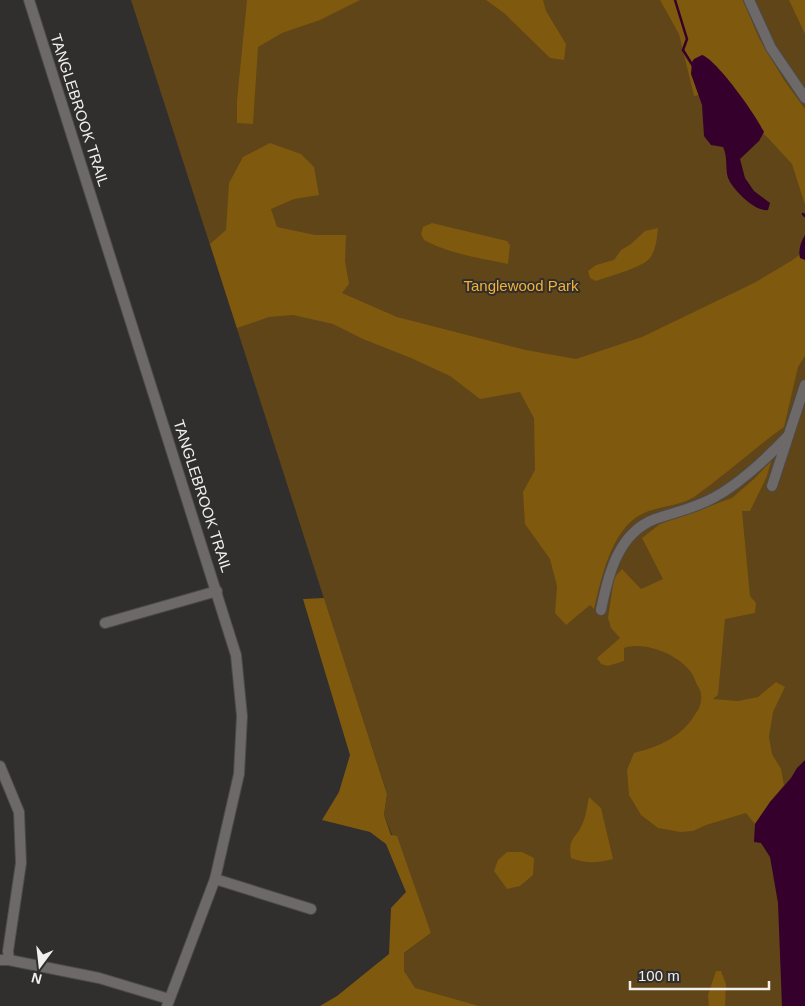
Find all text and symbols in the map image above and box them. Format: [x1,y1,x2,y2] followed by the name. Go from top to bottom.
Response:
[47,32,113,188] street label: TANGLEBROOK TRAIL
[463,277,579,294] park label: Tanglewood Park
[170,418,236,574] street label: TANGLEBROOK TRAIL
[15,941,65,991] north arrow
[630,958,769,990] scale bar
[638,967,680,984] text: 100 m
[30,970,44,988] text: N

